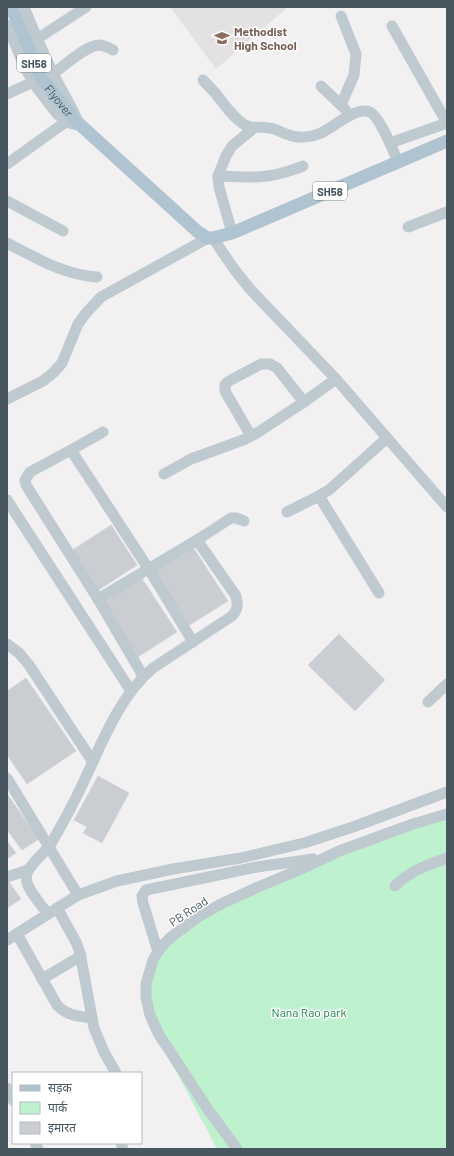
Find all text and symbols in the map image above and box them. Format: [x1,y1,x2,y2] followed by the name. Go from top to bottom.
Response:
[234,24,297,52] place label: Methodist High School
[213,29,231,47] school or university icon: Methodist High School
[17,54,51,72] road number: SH58
[42,81,77,120] street label: Flyover
[313,182,347,200] road number: SH58
[166,893,210,929] street label: PB Road
[272,1005,346,1019] park label: Nana Rao park
[12,1072,142,1144] legend
[48,1080,73,1095] text: सड़क
[48,1100,68,1114] text: पार्क
[48,1120,77,1135] text: इमारत

